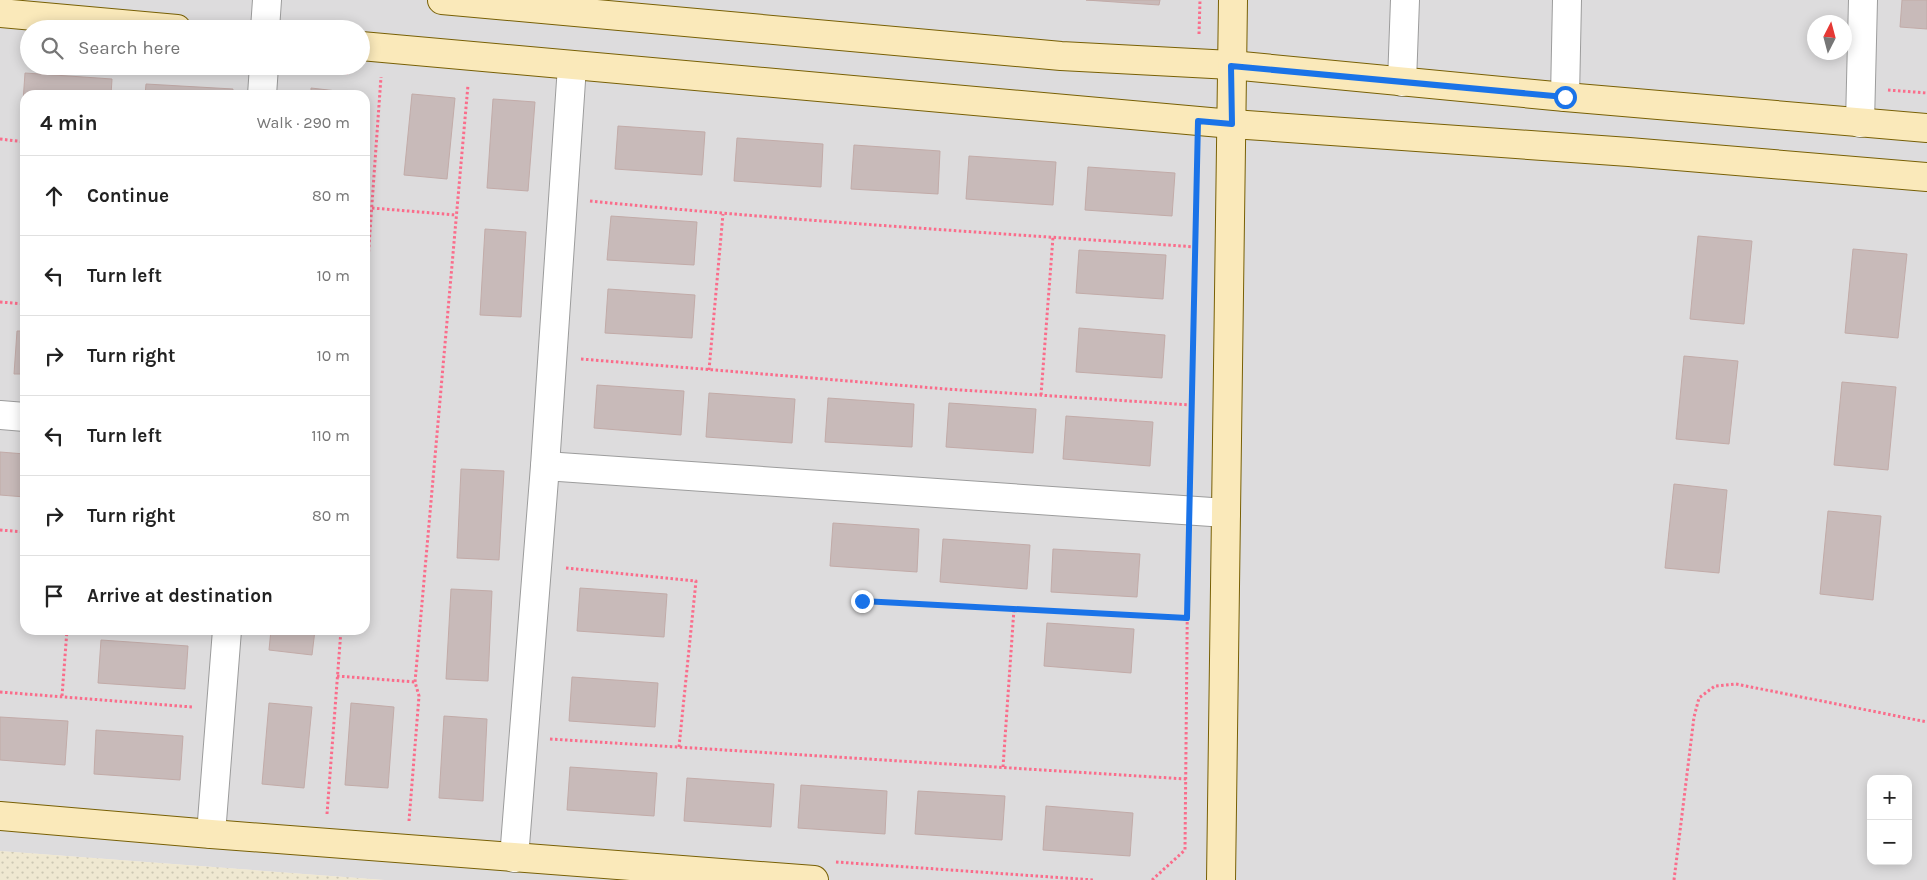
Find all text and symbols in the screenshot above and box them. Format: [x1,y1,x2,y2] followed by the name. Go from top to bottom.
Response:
[1807,15,1852,60] north arrow
[20,20,370,75] search box
[38,34,66,62] icon: search
[78,37,180,59] text: Search here
[1554,86,1577,109] route start
[40,111,98,135] text: 4 min
[257,113,350,132] text: Walk · 290 m
[40,182,68,210] icon: ahead
[87,185,169,207] text: Continue
[312,186,350,205] text: 80 m
[40,262,68,290] icon: left
[87,265,162,287] text: Turn left
[316,266,350,285] text: 10 m
[40,342,68,370] icon: right
[87,345,176,367] text: Turn right
[316,346,350,365] text: 10 m
[40,422,68,450] icon: left
[87,425,162,447] text: Turn left
[311,426,350,445] text: 110 m
[40,502,68,530] icon: right
[87,505,176,527] text: Turn right
[312,506,350,525] text: 80 m
[40,582,68,610] icon: arrive
[87,585,273,607] text: Arrive at destination
[851,590,874,613] route end
[1867,775,1912,865] map controls
[1867,775,1912,820] button: +
[1867,820,1912,865] button: −

